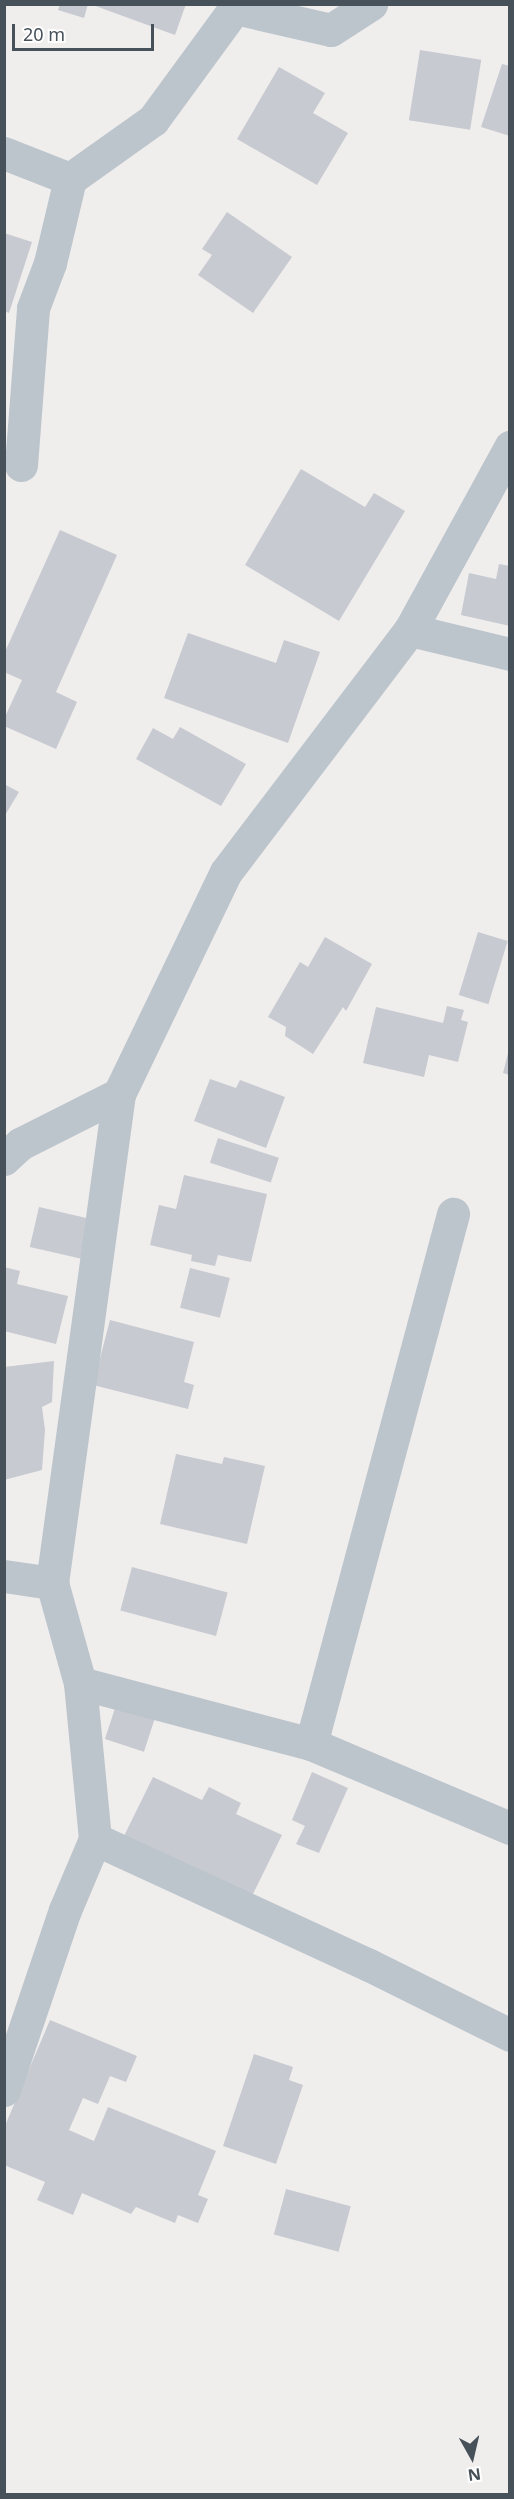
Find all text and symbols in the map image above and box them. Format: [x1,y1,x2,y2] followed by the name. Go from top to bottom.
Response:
[15,12,158,50] scale bar
[23,22,65,46] text: 20 m
[442,2427,502,2487] north arrow
[467,2463,482,2487] text: N

